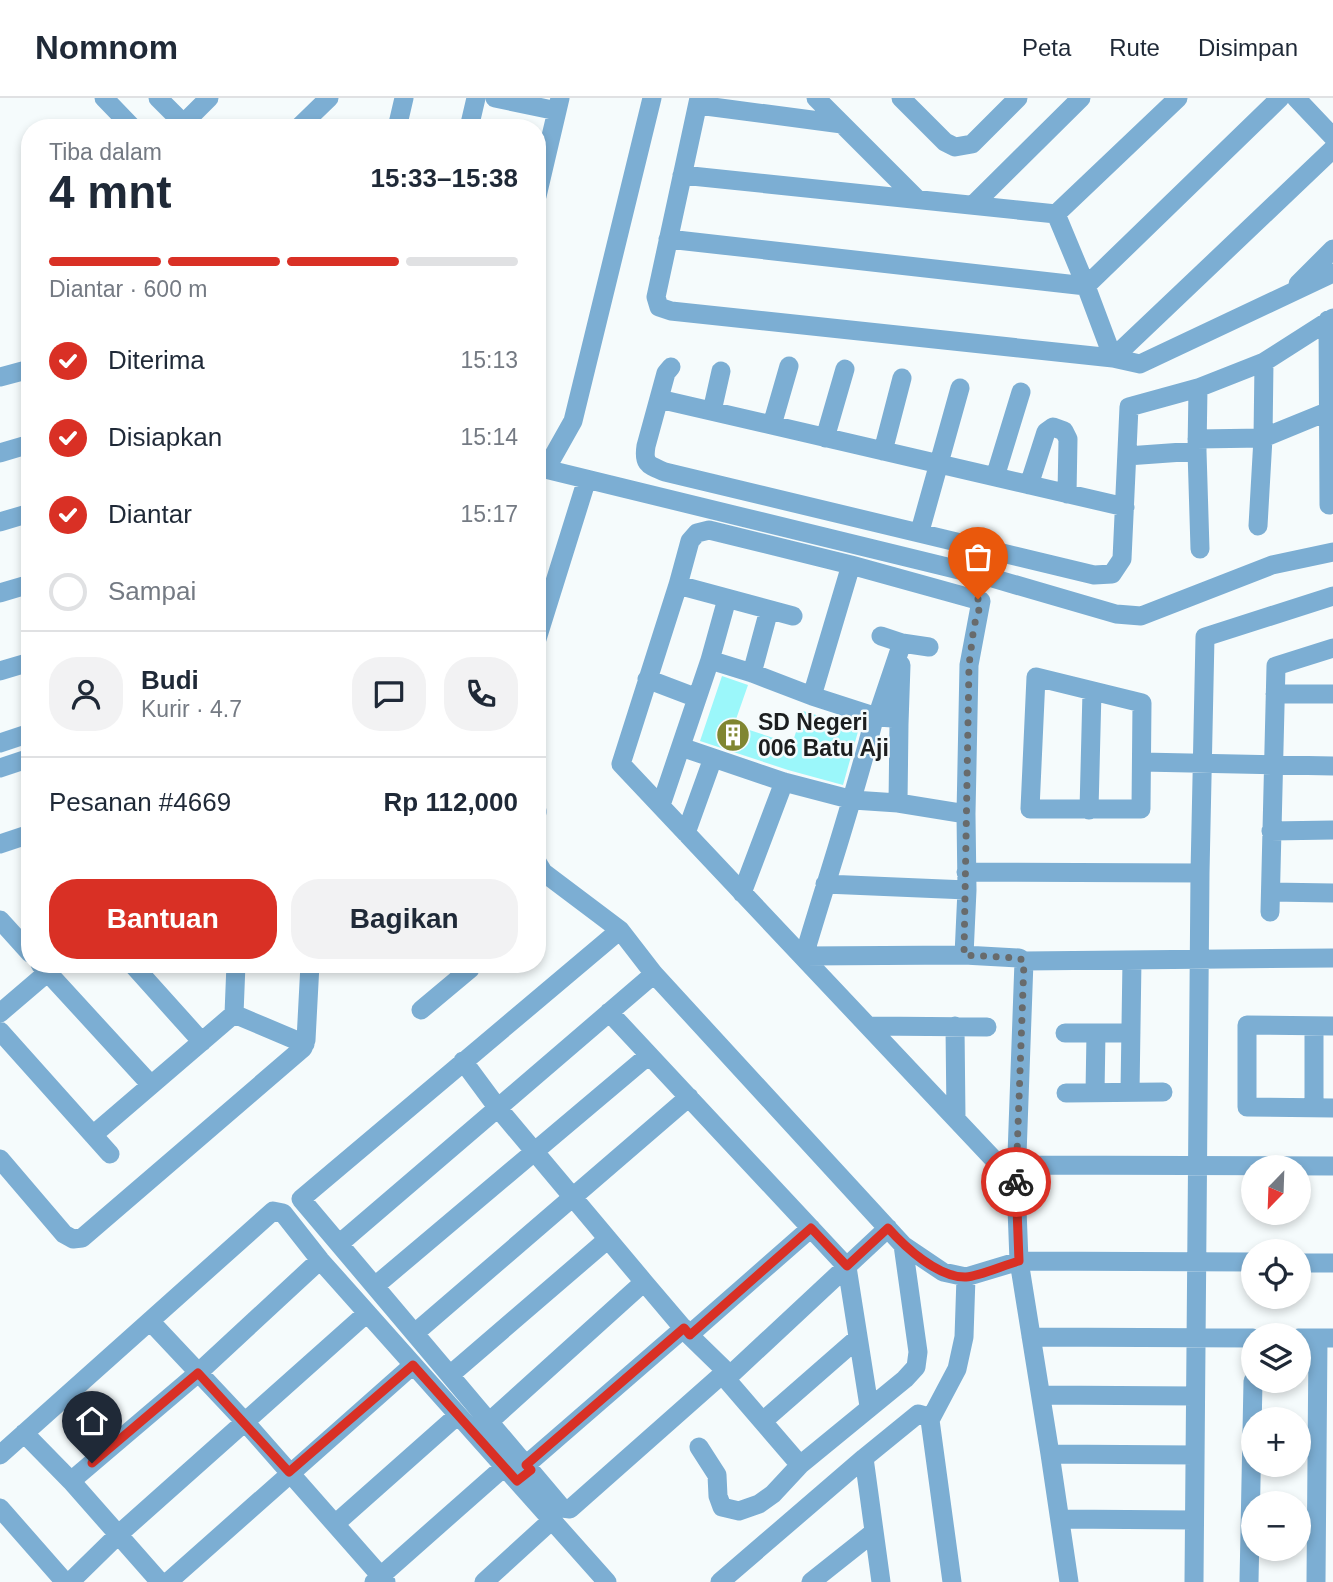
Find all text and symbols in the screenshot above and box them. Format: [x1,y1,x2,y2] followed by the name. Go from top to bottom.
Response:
[35,29,178,66] text: Nomnom
[1022,34,1071,61] text: Peta
[1109,34,1160,61] text: Rute
[1198,34,1298,61] text: Disimpan
[49,139,162,165] text: Tiba dalam
[371,163,518,193] text: 15:33–15:38
[49,166,172,218] text: 4 mnt
[49,276,208,302] text: Diantar · 600 m
[49,342,87,380] icon: check
[108,345,205,375] text: Diterima
[460,347,518,373] text: 15:13
[49,419,87,457] icon: check
[108,422,222,452] text: Disiapkan
[460,424,518,450] text: 15:14
[49,496,87,534] icon: check
[108,499,192,529] text: Diantar
[460,501,518,527] text: 15:17
[948,527,1008,599] pin
[959,538,997,576] icon: bag
[108,576,196,606] text: Sampai
[49,657,123,731] button: person
[352,657,426,731] button: chat
[444,657,518,731] button: phone
[141,665,199,695] text: Budi
[141,696,242,722] text: Kurir · 4.7
[758,709,889,761] place label: SD Negeri 006 Batu Aji
[714,716,752,754] building icon: SD Negeri 006 Batu Aji
[49,787,231,817] text: Pesanan #4669
[384,787,518,817] text: Rp 112,000
[49,879,277,959] button: Bantuan
[291,879,518,959] button: Bagikan
[981,1147,1051,1217] courier
[1241,1155,1311,1225] north arrow
[1241,1155,1311,1561] map controls
[997,1163,1035,1201] icon: bike
[1241,1239,1311,1309] button: locate
[1241,1323,1311,1393] button: layers
[62,1391,122,1463] pin
[73,1402,111,1440] icon: home
[1241,1407,1311,1477] button: +
[1241,1491,1311,1561] button: −

